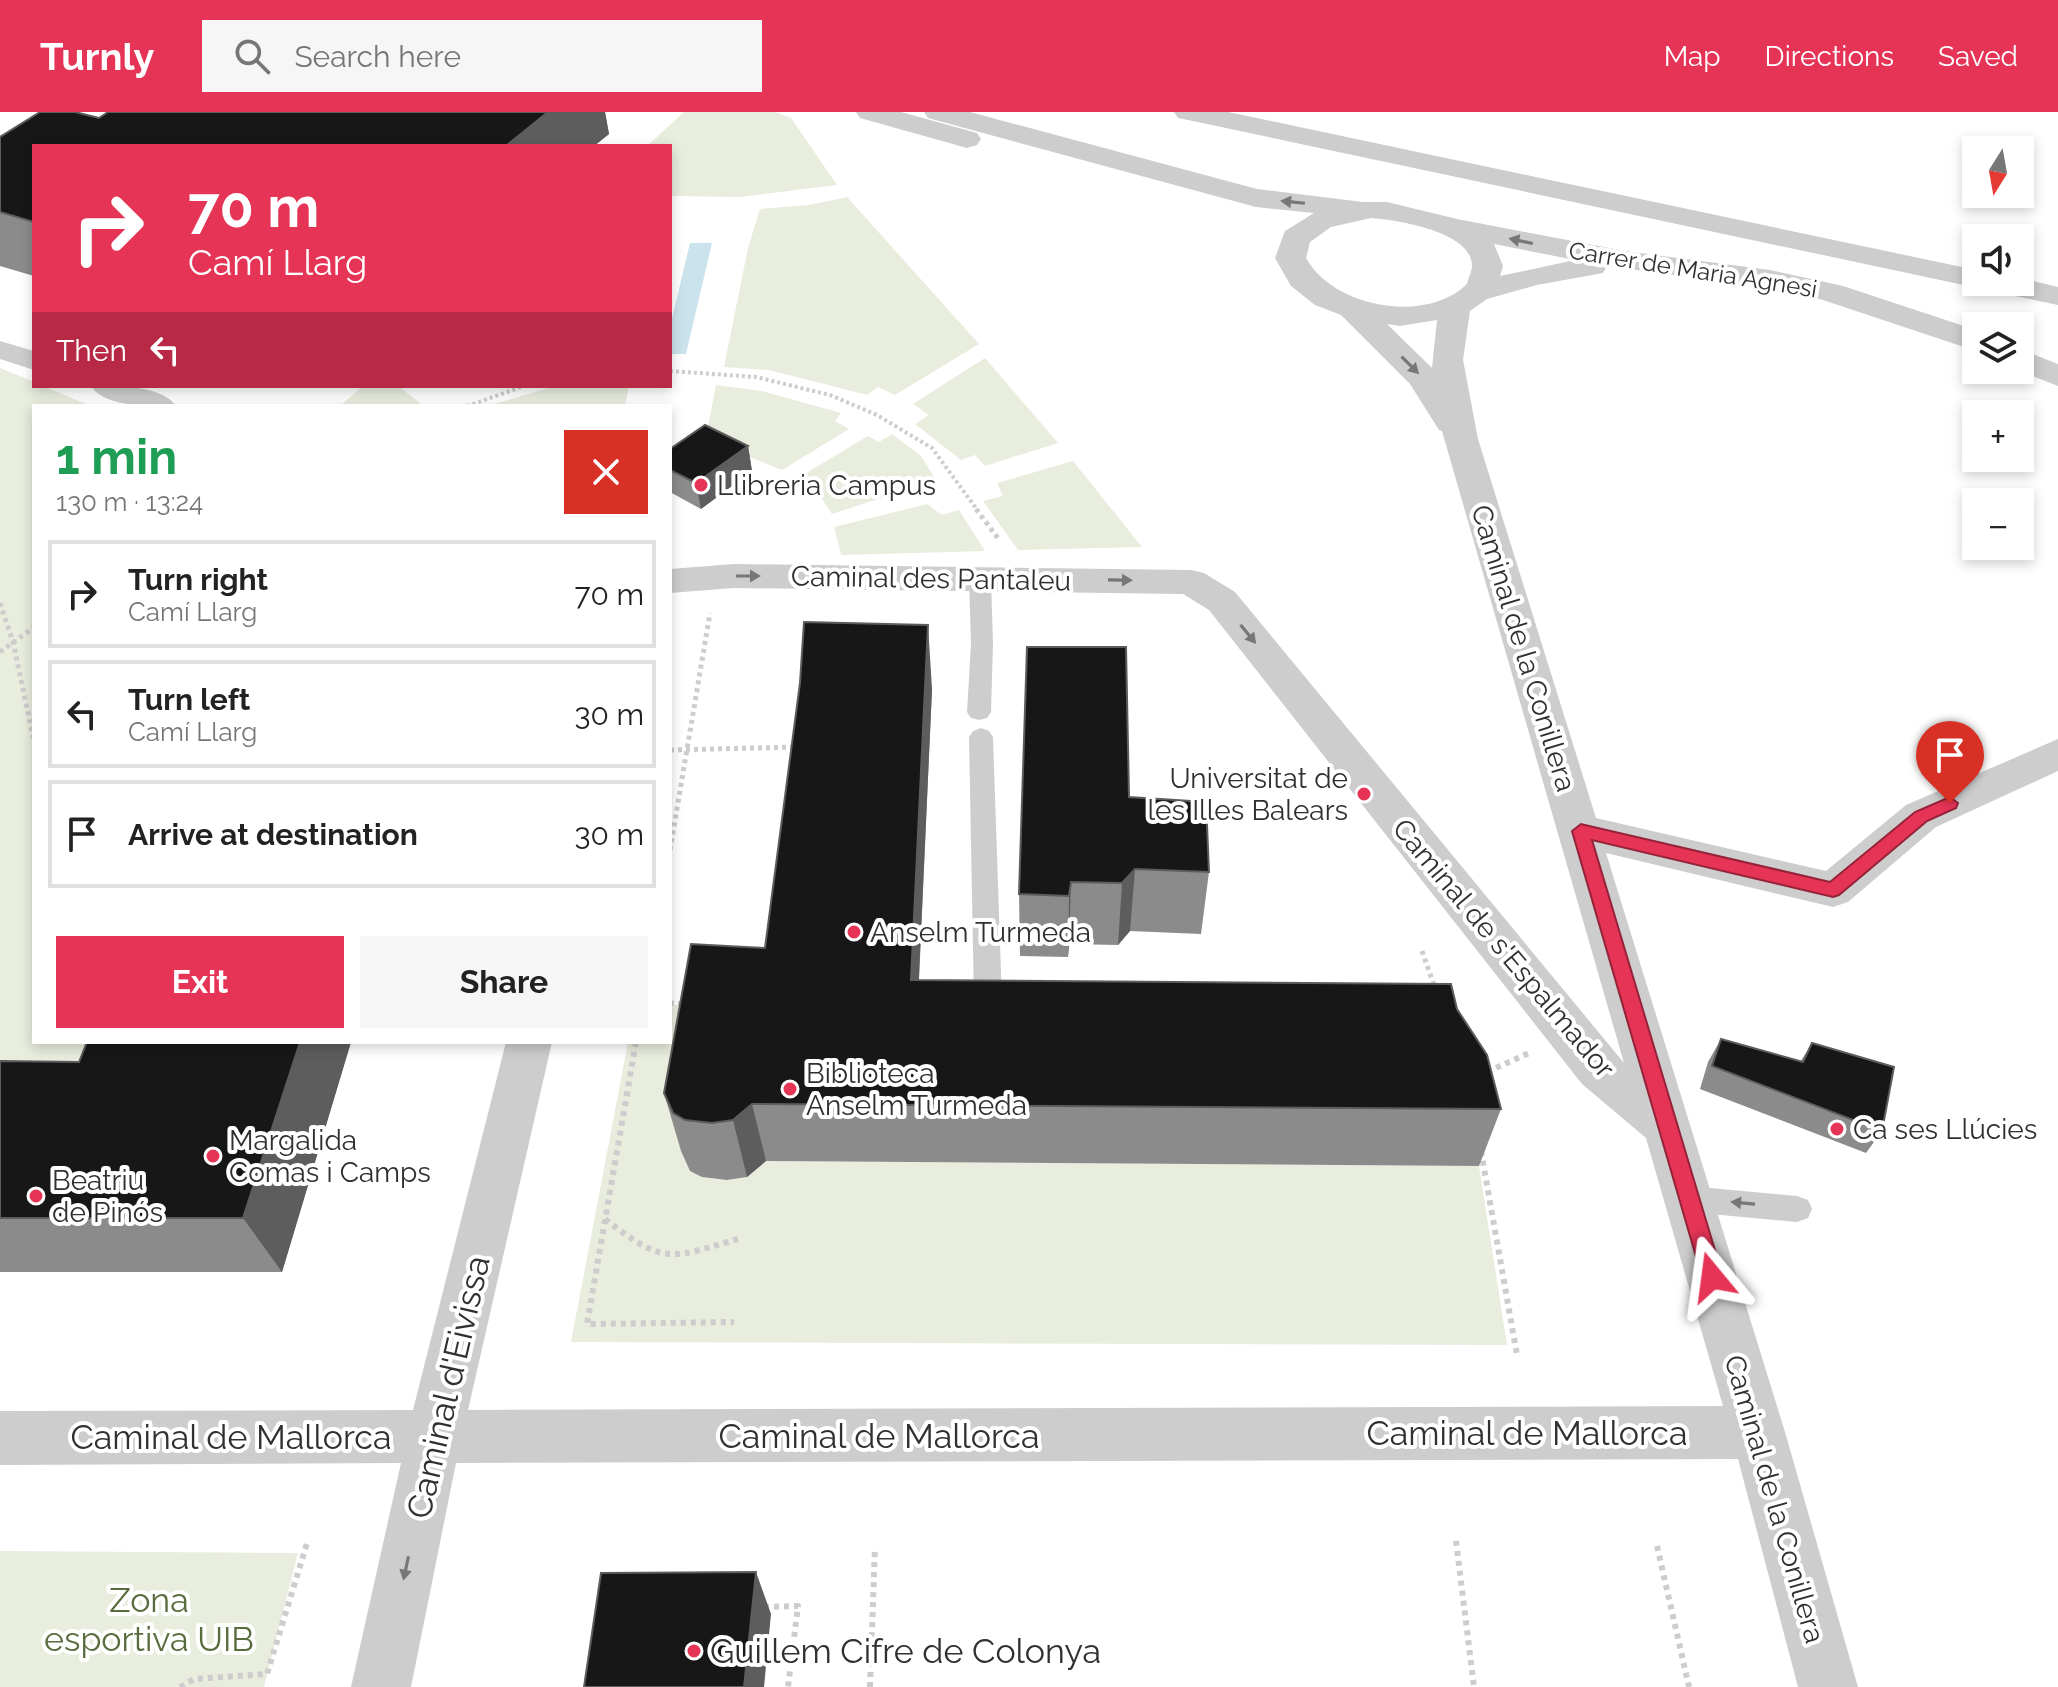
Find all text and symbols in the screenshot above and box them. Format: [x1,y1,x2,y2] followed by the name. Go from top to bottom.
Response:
[202,20,762,92] search box
[40,34,154,79] text: Turnly
[230,34,274,78] icon: search
[294,39,461,74] text: Search here
[1664,40,1721,73] text: Map
[1765,40,1894,73] text: Directions
[1938,40,2018,73] text: Saved
[1962,136,2034,208] north arrow
[1962,136,2034,560] map controls
[188,174,319,240] text: 70 m
[56,176,160,280] icon: right
[1280,195,1305,208] one-way arrow
[1962,224,2034,296] button: sound
[1508,234,1533,247] one-way arrow
[1567,236,1819,303] street label: Carrer de Maria Agnesi
[188,241,367,283] text: Camí Llarg
[1962,312,2034,384] button: layers
[143,328,187,372] icon: left
[56,333,127,368] text: Then
[1400,355,1419,374] one-way arrow
[1962,400,2034,472] button: +
[56,429,177,485] text: 1 min
[564,430,648,514] button: close
[717,469,936,502] place label: Llibreria Campus
[692,476,710,494] marker: Llibreria Campus
[56,487,203,517] text: 130 m · 13:24
[1962,488,2034,560] button: −
[1464,501,1583,795] street label: Caminal de la Conillera
[791,560,1071,597] street label: Caminal des Pantaleu
[128,562,268,597] text: Turn right
[736,570,761,583] one-way arrow
[60,572,104,616] icon: right
[1108,574,1133,586] one-way arrow
[574,577,644,612] text: 70 m
[128,597,257,627] text: Camí Llarg
[1240,624,1256,644] one-way arrow
[128,682,250,717] text: Turn left
[60,692,104,736] icon: left
[574,697,644,732] text: 30 m
[128,717,257,747] text: Camí Llarg
[1916,721,1984,803] pin
[1928,733,1972,777] icon: arrive
[1147,762,1348,827] place label: Universitat de les Illes Balears
[1355,785,1373,803] marker: Universitat de les Illes Balears
[60,812,104,856] icon: arrive
[1386,812,1622,1084] street label: Caminal de s'Espalmador
[128,817,418,852] text: Arrive at destination
[574,817,644,852] text: 30 m
[870,916,1091,949] place label: Anselm Turmeda
[845,923,863,941] marker: Anselm Turmeda
[56,936,344,1028] button: Exit
[360,936,648,1028] button: Share
[806,1057,1027,1122] place label: Biblioteca Anselm Turmeda
[781,1080,799,1098] marker: Biblioteca Anselm Turmeda
[1853,1113,2037,1146] place label: Ca ses Llúcies
[1828,1120,1846,1138] marker: Ca ses Llúcies
[229,1124,431,1189] place label: Margalida Comas i Camps
[204,1147,222,1165] marker: Margalida Comas i Camps
[52,1164,163,1229] place label: Beatriu de Pinós
[27,1187,45,1205] marker: Beatriu de Pinós
[1730,1197,1755,1210] one-way arrow
[1670,1235,1754,1319] position arrow
[398,1252,498,1522] street label: Caminal d'Eivissa
[1718,1351,1831,1647] street label: Caminal de la Conillera
[1366,1413,1688,1453] street label: Caminal de Mallorca
[718,1416,1040,1456] street label: Caminal de Mallorca
[70,1417,392,1457] street label: Caminal de Mallorca
[399,1556,412,1581] one-way arrow
[44,1580,254,1659] park label: Zona esportiva UIB
[710,1631,1101,1671] place label: Guillem Cifre de Colonya
[685,1642,703,1660] marker: Guillem Cifre de Colonya

